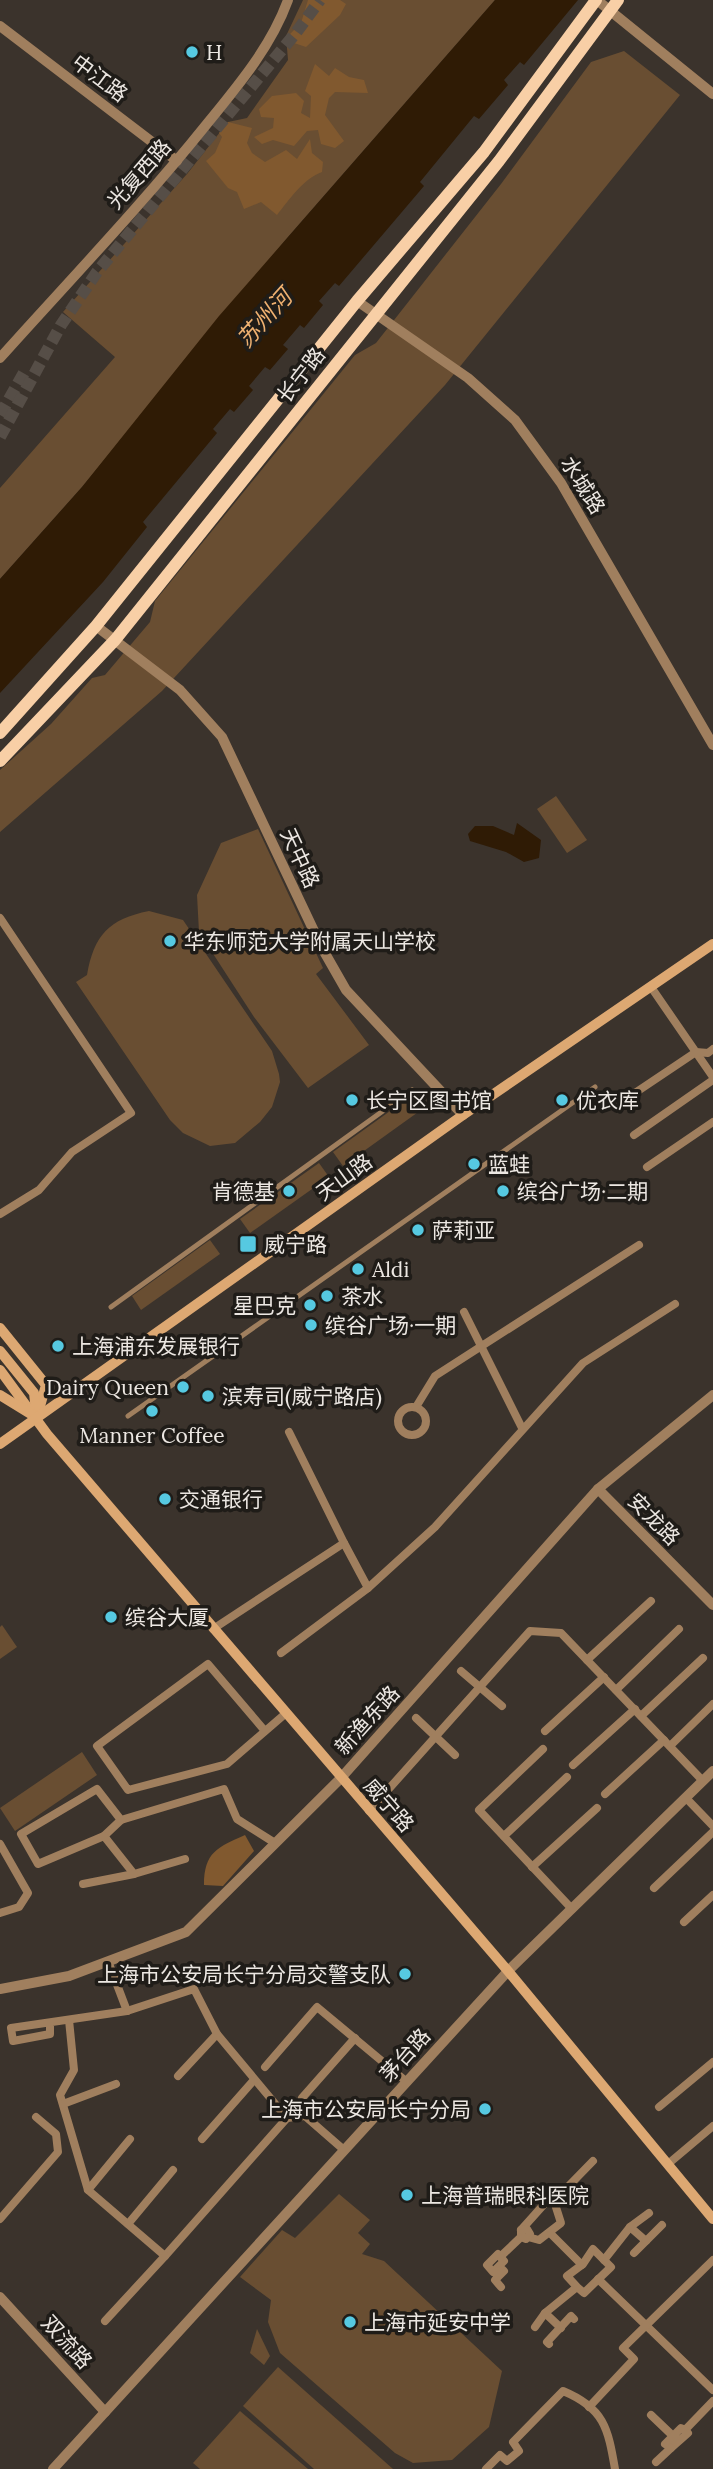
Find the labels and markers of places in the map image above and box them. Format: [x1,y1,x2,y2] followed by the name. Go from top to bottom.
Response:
[206,39,222,66] place label: H
[184,44,200,60] marker: H
[184,928,436,955] place label: 华东师范大学附属天山学校
[162,933,178,949] marker: 华东师范大学附属天山学校
[366,1087,492,1114] place label: 长宁区图书馆
[576,1087,639,1114] place label: 优衣库
[344,1092,360,1108] marker: 长宁区图书馆
[554,1092,570,1108] marker: 优衣库
[488,1151,530,1178] place label: 蓝蛙
[466,1156,482,1172] marker: 蓝蛙
[212,1178,275,1205] place label: 肯德基
[517,1178,648,1205] place label: 缤谷广场·二期
[281,1183,297,1199] marker: 肯德基
[495,1183,511,1199] marker: 缤谷广场·二期
[432,1217,495,1244] place label: 萨莉亚
[410,1222,426,1238] marker: 萨莉亚
[264,1231,327,1258] place label: 威宁路
[238,1234,258,1254] marker: 威宁路
[371,1256,409,1283] place label: Aldi
[350,1261,366,1277] marker: Aldi
[341,1283,383,1310] place label: 茶水
[319,1288,335,1304] marker: 茶水
[233,1292,296,1319] place label: 星巴克
[302,1297,318,1313] marker: 星巴克
[325,1312,456,1339] place label: 缤谷广场·一期
[303,1317,319,1333] marker: 缤谷广场·一期
[72,1333,240,1360] place label: 上海浦东发展银行
[50,1338,66,1354] marker: 上海浦东发展银行
[46,1374,169,1401] place label: Dairy Queen
[175,1379,191,1395] marker: Dairy Queen
[222,1383,382,1410] place label: 滨寿司(威宁路店)
[200,1388,216,1404] marker: 滨寿司(威宁路店)
[144,1403,160,1419] marker: Manner Coffee
[79,1422,225,1449] place label: Manner Coffee
[179,1486,263,1513] place label: 交通银行
[157,1491,173,1507] marker: 交通银行
[125,1604,209,1631] place label: 缤谷大厦
[103,1609,119,1625] marker: 缤谷大厦
[97,1961,391,1988] place label: 上海市公安局长宁分局交警支队
[397,1966,413,1982] marker: 上海市公安局长宁分局交警支队
[261,2096,471,2123] place label: 上海市公安局长宁分局
[477,2101,493,2117] marker: 上海市公安局长宁分局
[421,2182,589,2209] place label: 上海普瑞眼科医院
[399,2187,415,2203] marker: 上海普瑞眼科医院
[364,2309,511,2336] place label: 上海市延安中学
[342,2314,358,2330] marker: 上海市延安中学

